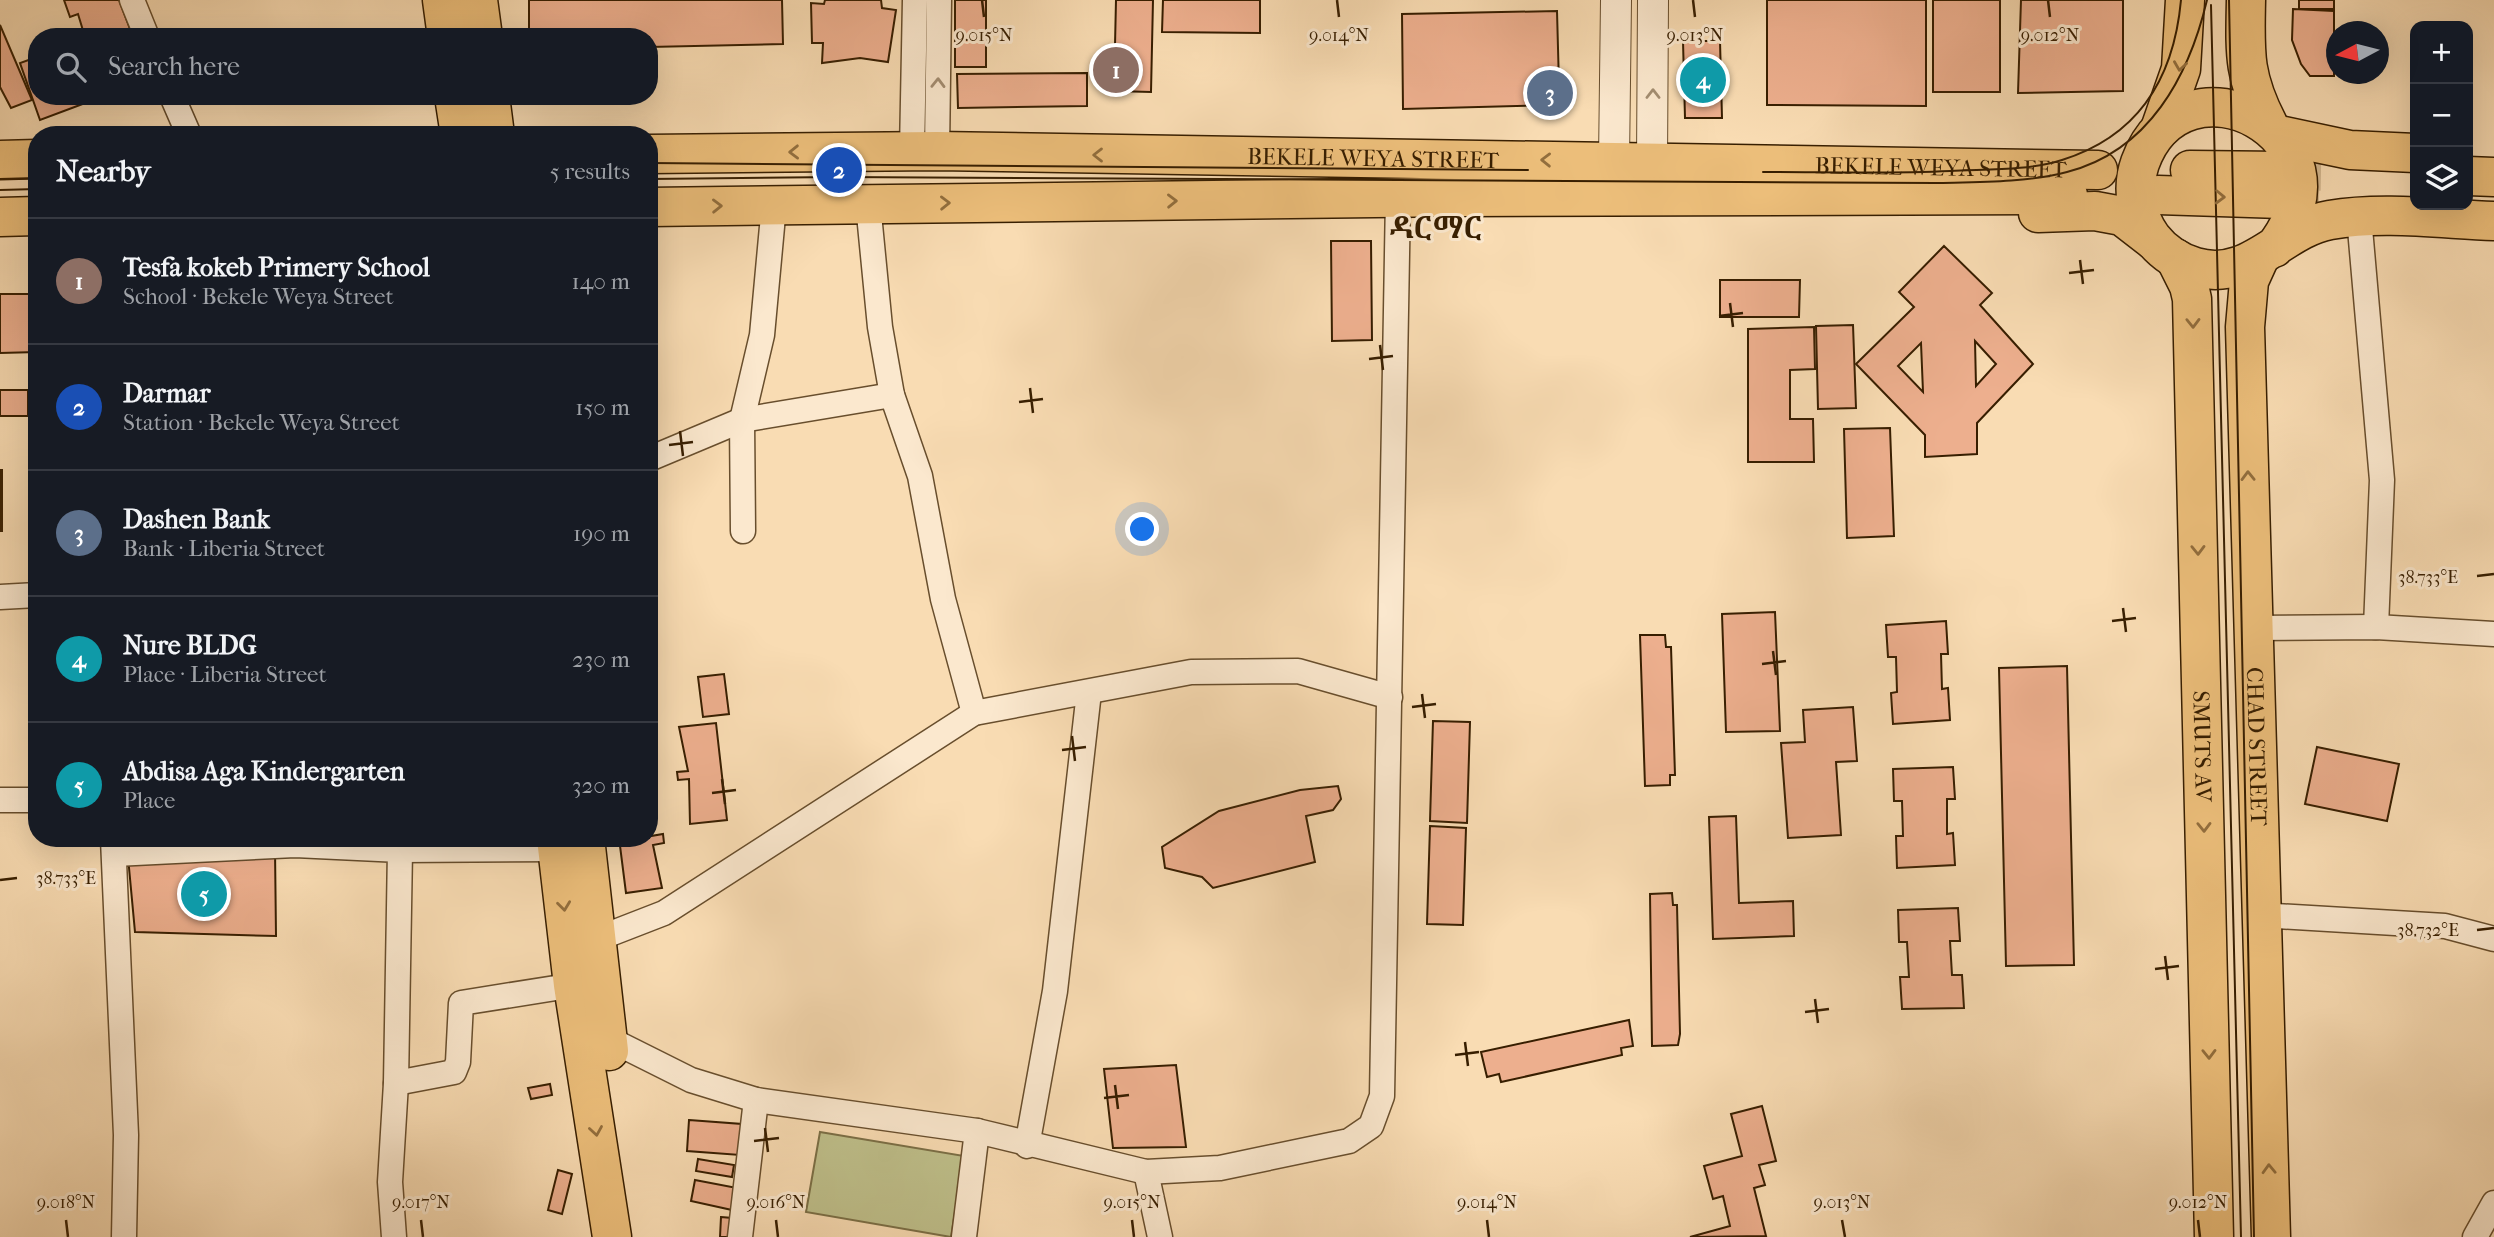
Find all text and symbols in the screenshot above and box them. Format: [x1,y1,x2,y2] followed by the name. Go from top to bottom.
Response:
[2326,21,2389,84] north arrow
[2410,21,2473,210] map controls
[2410,21,2473,84] button: +
[955,25,1013,46] text: 9.015°N
[1309,25,1369,46] text: 9.014°N
[1667,25,1724,46] text: 9.013°N
[2021,25,2080,46] text: 9.012°N
[28,28,658,105] search box
[1093,44,1139,96] pin: 1
[52,48,90,86] icon: search
[108,51,240,82] text: Search here
[1680,54,1726,106] pin: 4
[2173,60,2188,72] one-way arrow
[1527,67,1573,119] pin: 3
[930,77,945,88] one-way arrow
[2410,84,2473,147] button: −
[1645,89,1661,99] one-way arrow
[1247,143,1499,174] street label: BEKELE WEYA STREET
[789,144,799,160] one-way arrow
[816,144,862,196] pin: 2
[1092,147,1103,163] one-way arrow
[2410,147,2473,210] button: layers
[1540,152,1551,168] one-way arrow
[1815,152,2067,183] street label: BEKELE WEYA STREET
[56,154,151,189] text: Nearby
[550,158,630,185] text: 5 results
[2214,189,2225,204] one-way arrow
[1167,193,1178,208] one-way arrow
[940,195,951,211] one-way arrow
[713,198,723,214] one-way arrow
[1390,211,1482,246] district label: ዳርማር
[123,252,430,283] text: Tesfa kokeb Primery School
[75,268,83,295] text: 1
[571,268,630,295] text: 140 m
[123,283,394,310] text: School · Bekele Weya Street
[2185,317,2200,328] one-way arrow
[123,378,211,409] text: Darmar
[73,394,85,421] text: 2
[575,394,630,421] text: 150 m
[123,409,400,436] text: Station · Bekele Weya Street
[2241,470,2256,481] one-way arrow
[123,504,270,535] text: Dashen Bank
[1125,512,1159,546] your location
[74,520,84,547] text: 3
[573,520,630,547] text: 190 m
[123,535,325,562] text: Bank · Liberia Street
[2190,545,2206,556] one-way arrow
[2398,567,2458,588] text: 38.733°E
[123,630,257,661] text: Nure BLDG
[72,646,86,673] text: 4
[572,646,630,673] text: 230 m
[123,661,327,688] text: Place · Liberia Street
[2241,667,2272,827] street label: CHAD STREET
[2187,690,2217,803] street label: SMUTS AV
[123,756,405,787] text: Abdisa Aga Kindergarten
[74,772,84,799] text: 5
[572,772,630,799] text: 320 m
[123,787,175,814] text: Place
[2196,822,2212,832] one-way arrow
[36,868,96,889] text: 38.733°E
[181,868,227,920] pin: 5
[557,900,572,912] one-way arrow
[2397,920,2459,941] text: 38.732°E
[2202,1049,2217,1060] one-way arrow
[588,1125,603,1137] one-way arrow
[2261,1163,2276,1174] one-way arrow
[37,1192,96,1213] text: 9.018°N
[392,1192,450,1213] text: 9.017°N
[746,1192,806,1213] text: 9.016°N
[1103,1192,1161,1213] text: 9.015°N
[1457,1192,1517,1213] text: 9.014°N
[1814,1192,1871,1213] text: 9.013°N
[2169,1192,2228,1213] text: 9.012°N

